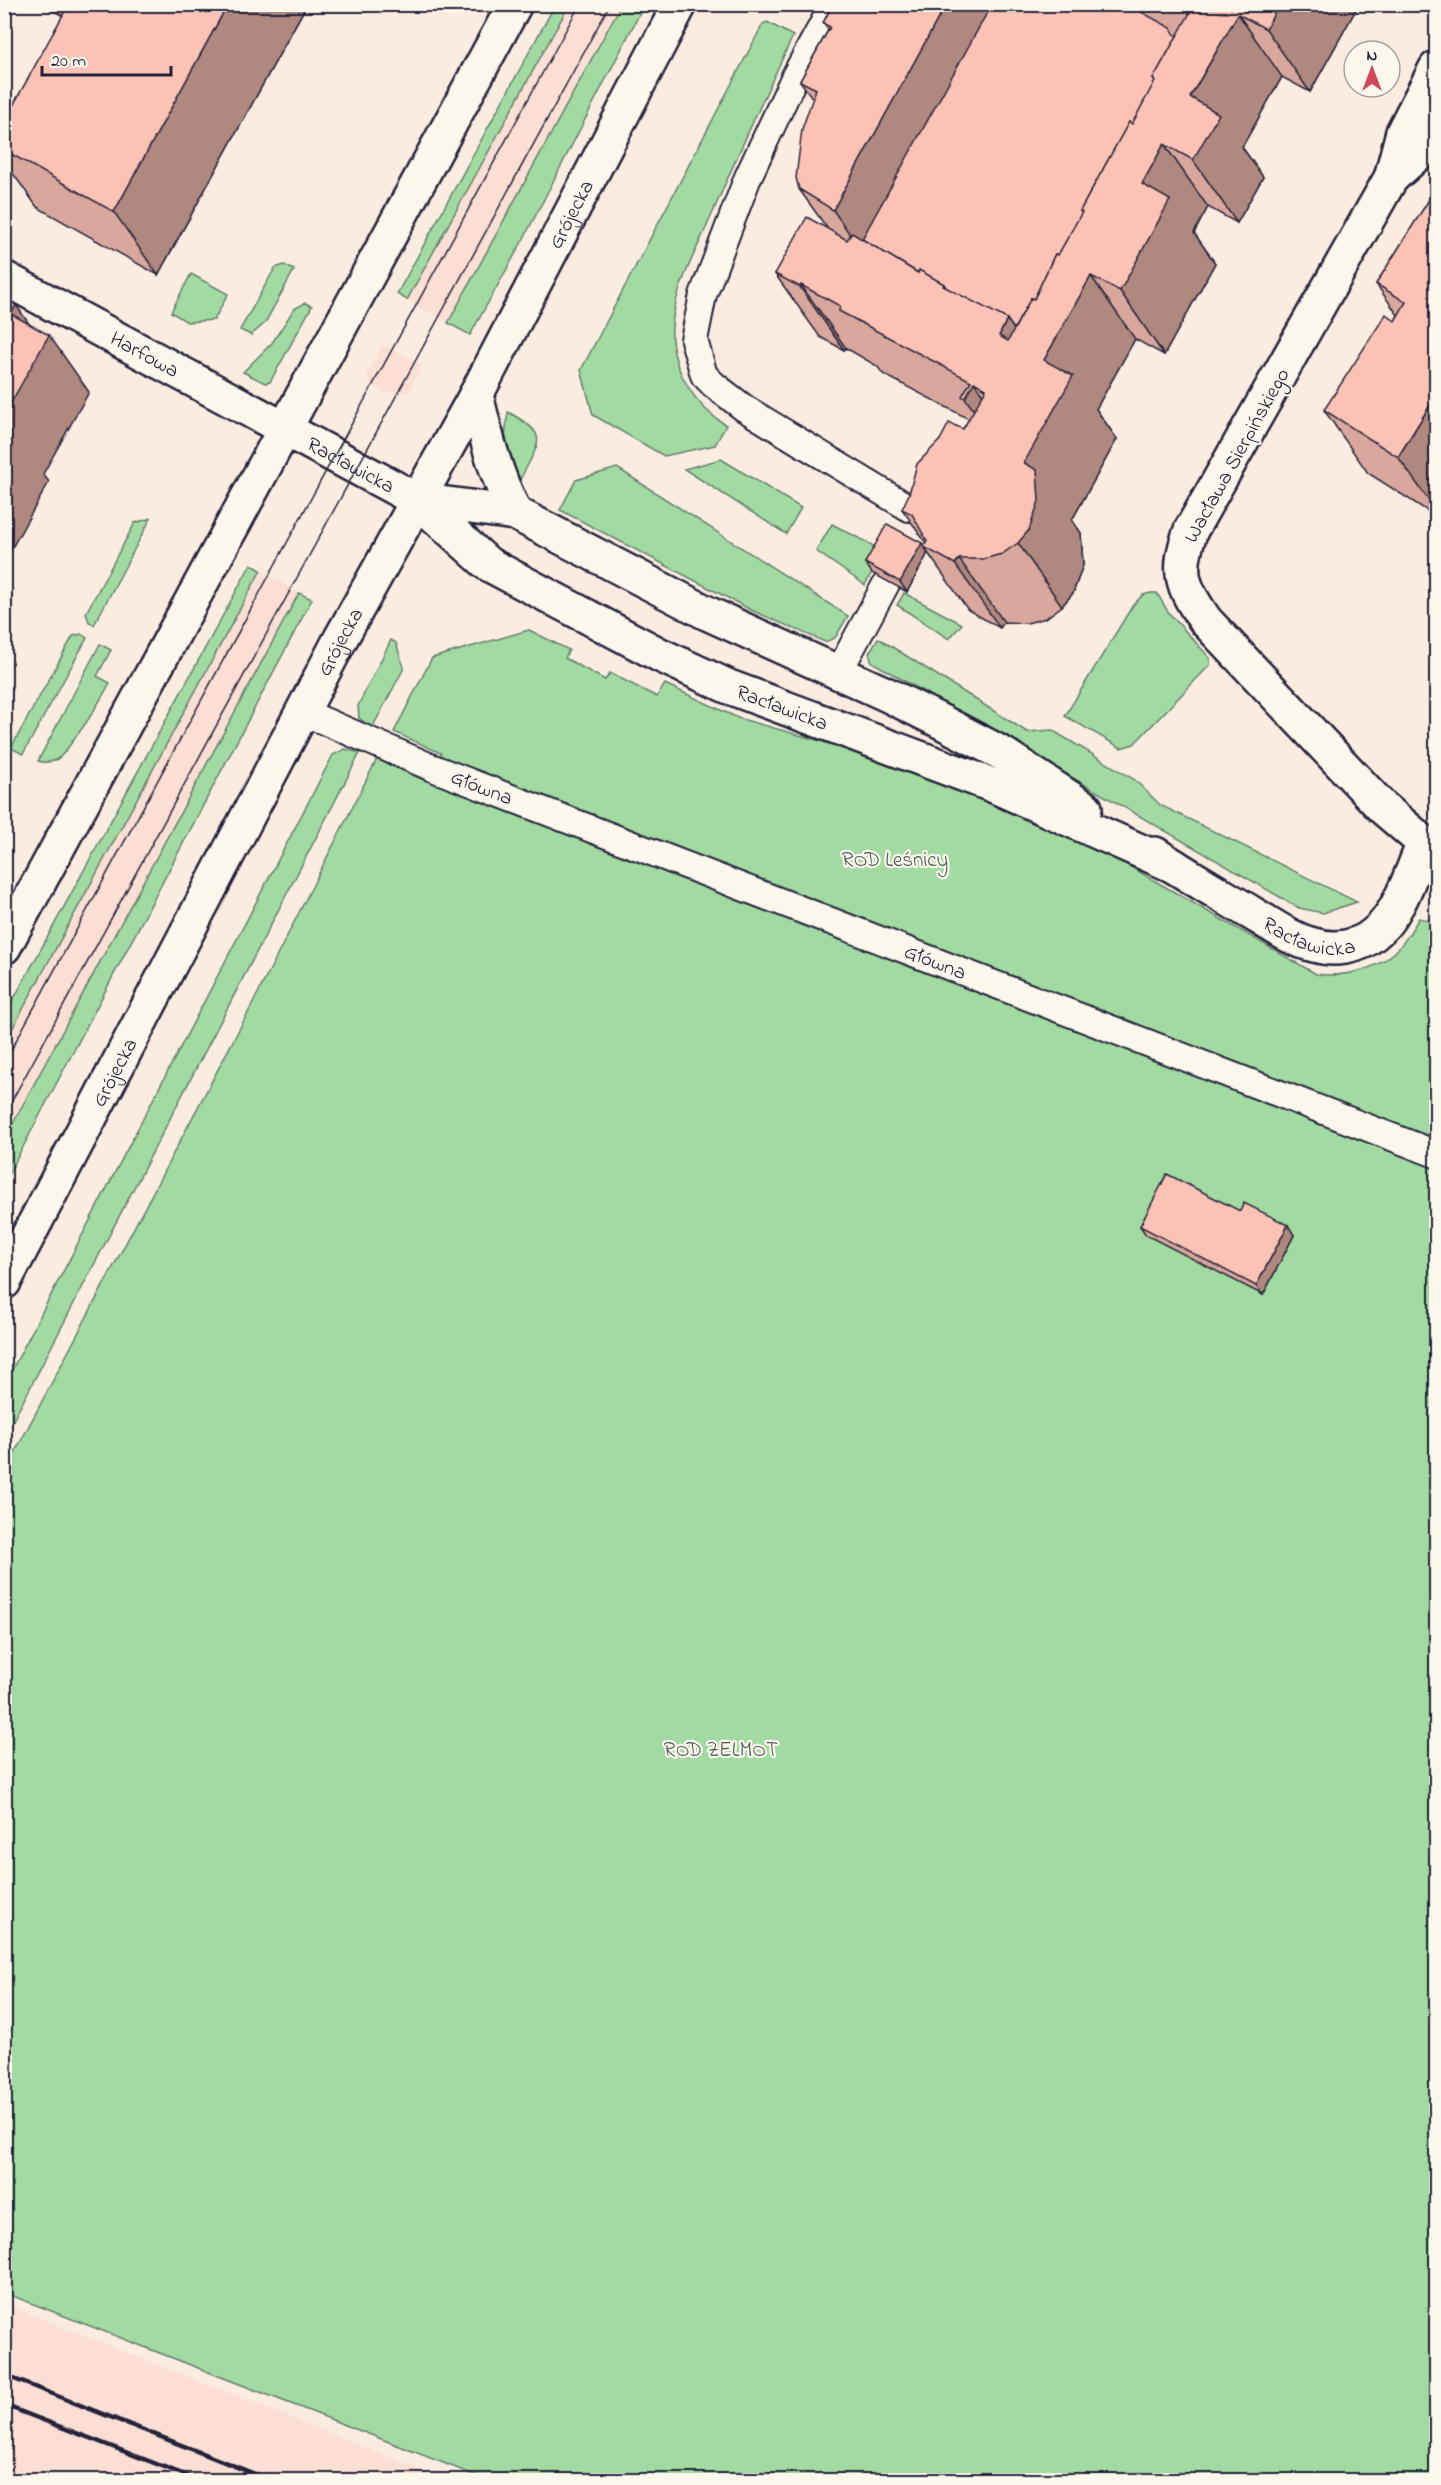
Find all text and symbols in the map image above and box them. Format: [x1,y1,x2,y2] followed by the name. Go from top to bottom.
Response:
[42,39,171,77] scale bar
[1342,39,1402,99] north arrow
[1367,44,1378,68] text: N
[51,49,86,75] text: 20 m
[542,175,603,255] street label: Grójecka
[104,325,184,386] street label: Harfowa
[1177,363,1300,550] street label: Wacława Sierpińskiego
[301,430,399,502] street label: Racławicka
[311,603,372,682] street label: Grójecka
[731,678,832,740] street label: Racławicka
[446,763,517,814] street label: Główna
[842,846,948,878] park label: ROD Leśnicy
[1256,910,1359,965] street label: Racławicka
[899,938,970,989] street label: Główna
[85,1033,146,1113] street label: Grójecka
[664,1736,778,1766] park label: ROD ZELMOT

